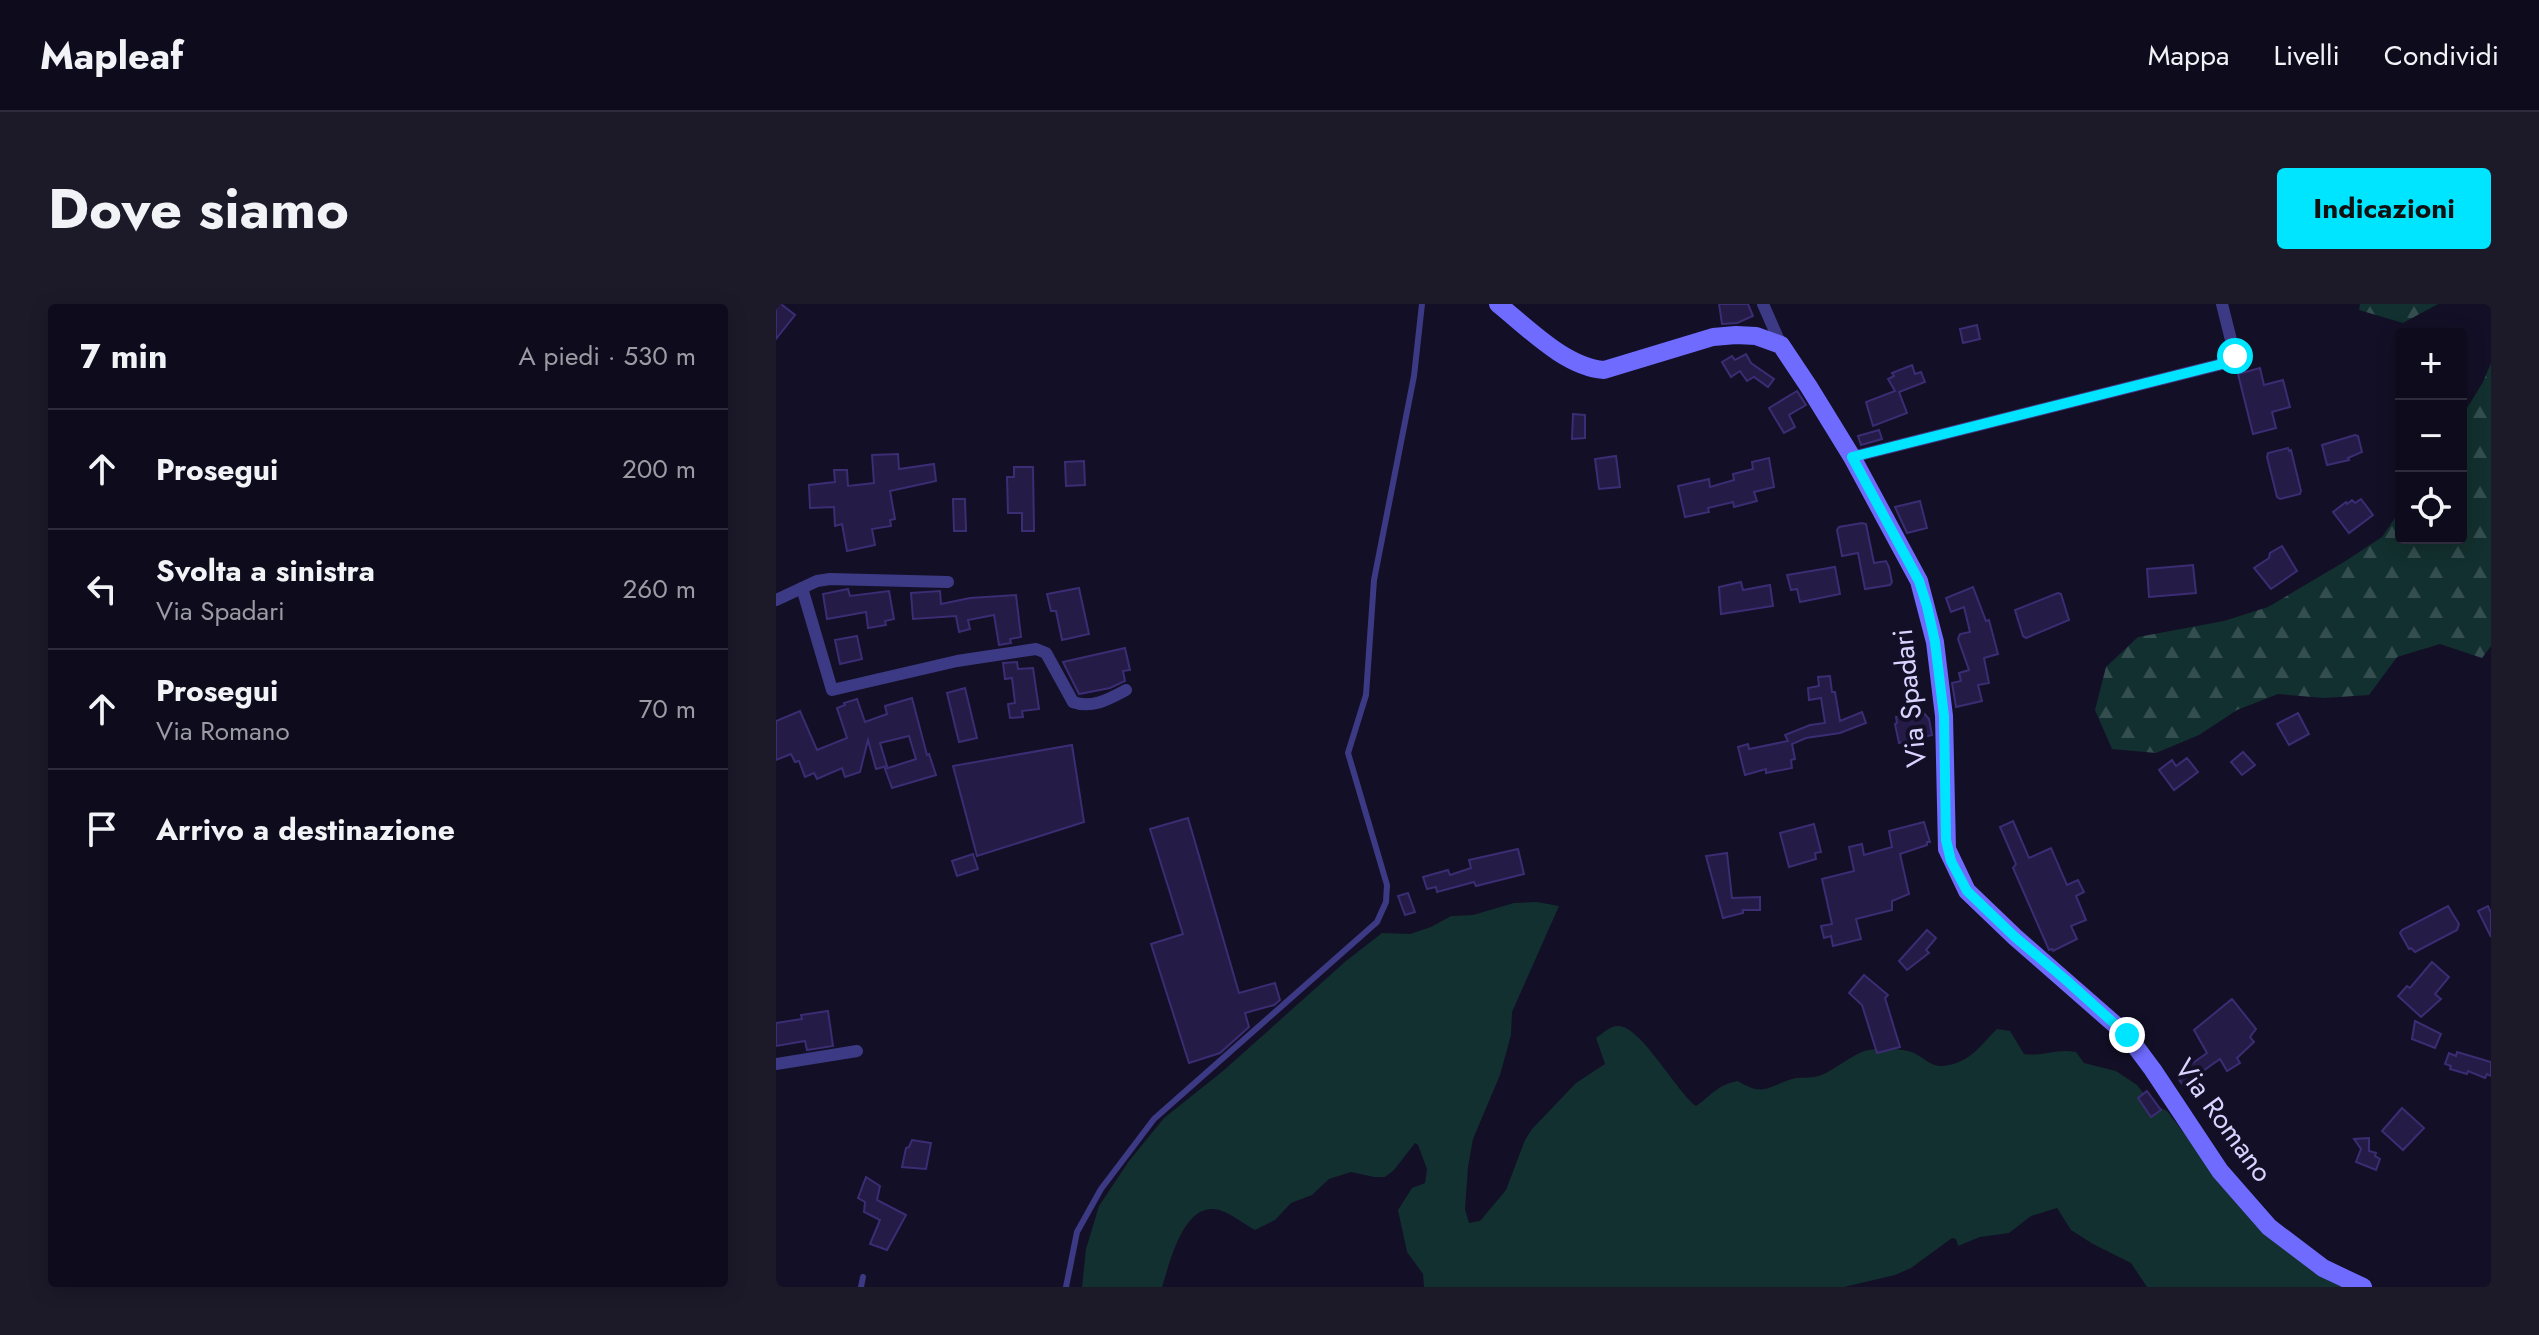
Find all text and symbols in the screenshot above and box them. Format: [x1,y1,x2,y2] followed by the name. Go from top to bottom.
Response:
[40,28,183,83] text: Mapleaf
[2148,35,2229,76] text: Mappa
[2273,35,2340,76] text: Livelli
[2384,35,2499,76] text: Condividi
[48,168,349,249] text: Dove siamo
[2277,168,2491,249] button: Indicazioni
[2395,328,2467,544] map controls
[2395,328,2467,400] button: +
[80,332,168,381] text: 7 min
[519,337,696,375] text: A piedi · 530 m
[2217,338,2253,374] route start
[2395,400,2467,472] button: −
[80,447,124,491] icon: ahead
[156,448,278,491] text: Prosegui
[622,450,696,488] text: 200 m
[2395,472,2467,544] button: locate
[156,549,375,592] text: Svolta a sinistra
[80,567,124,611] icon: left
[623,570,696,608] text: 260 m
[156,592,285,630] text: Via Spadari
[1882,627,1937,769] street label: Via Spadari
[156,669,278,712] text: Prosegui
[80,687,124,731] icon: ahead
[639,690,696,728] text: 70 m
[156,712,290,750] text: Via Romano
[80,807,124,851] icon: arrive
[156,808,455,851] text: Arrivo a destinazione
[2109,1017,2145,1053] route end
[2165,1050,2282,1191] street label: Via Romano

